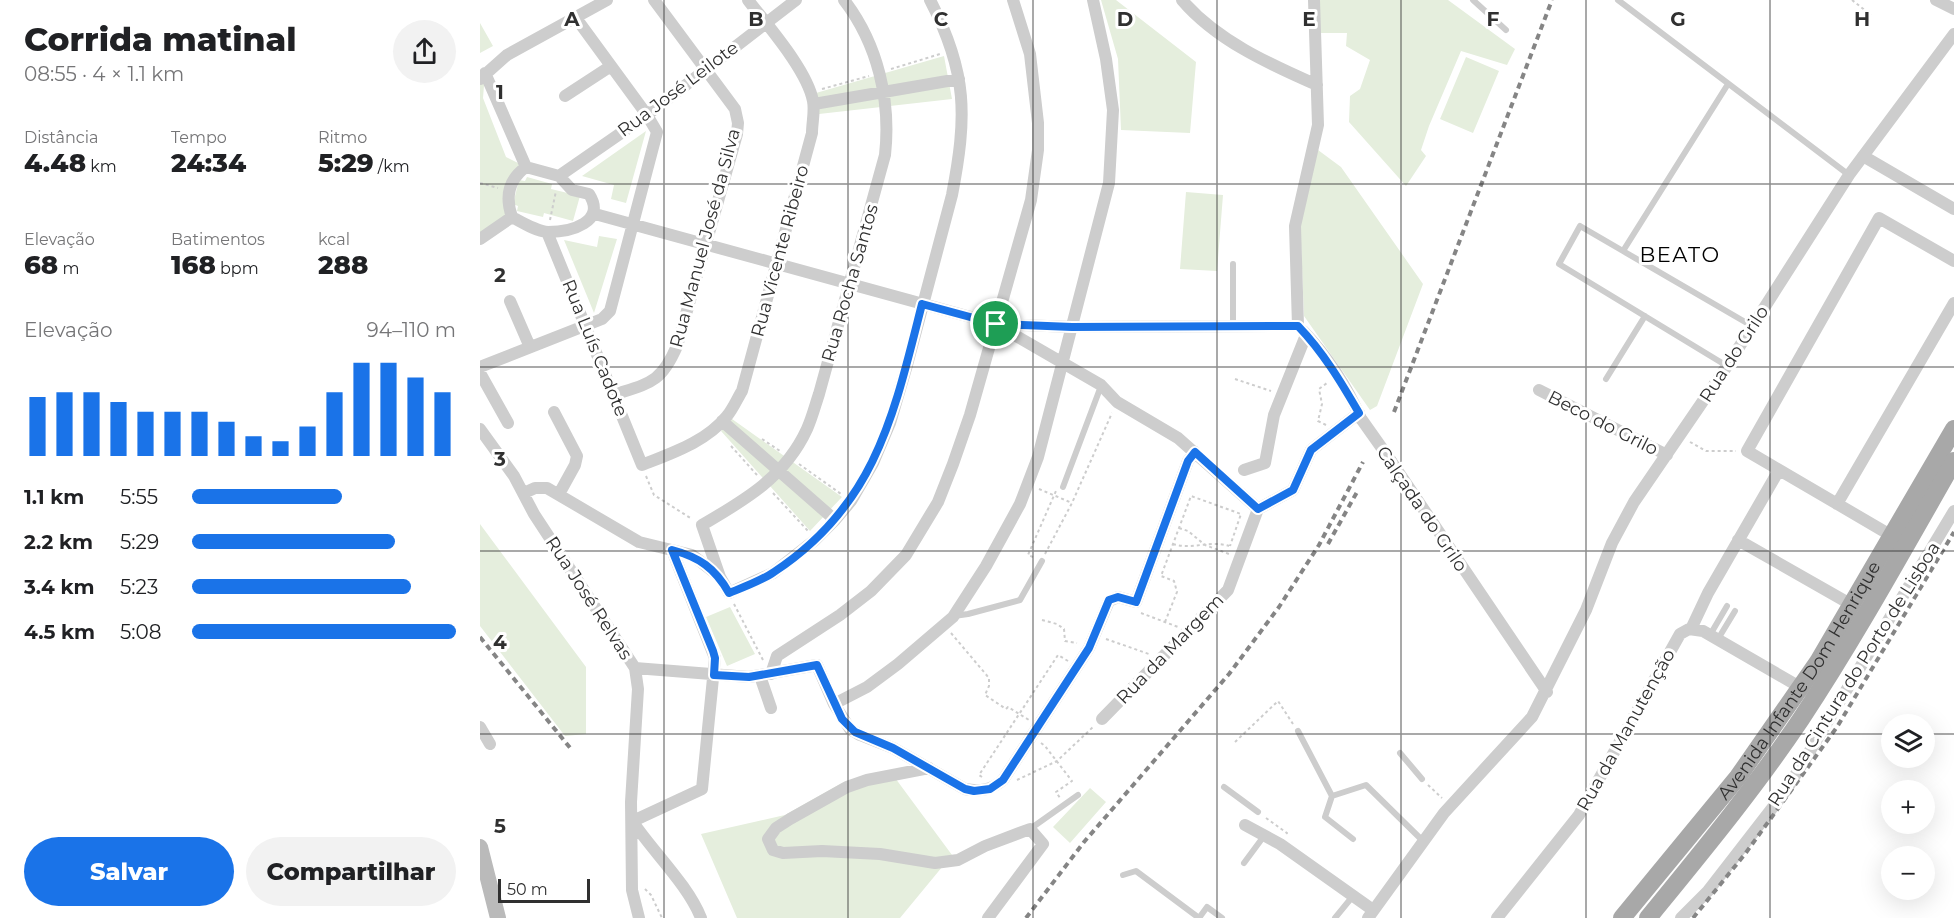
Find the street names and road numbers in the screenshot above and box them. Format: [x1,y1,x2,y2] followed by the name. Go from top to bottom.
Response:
[613,36,743,142] street label: Rua José Leilote
[665,126,745,350] street label: Rua Manuel José da Silva
[746,163,814,339] street label: Rua Vicente Ribeiro
[817,201,883,364] street label: Rua Rocha Santos
[557,276,633,420] street label: Rua Luís Cadote
[1695,302,1773,406] street label: Rua do Grilo
[1544,386,1662,460] street label: Beco do Grilo
[1372,442,1472,576] street label: Calçada do Grilo
[541,532,637,664] street label: Rua José Relvas
[1763,538,1945,810] street label: Rua da Cintura do Porto de Lisboa
[1713,557,1885,804] street label: Avenida Infante Dom Henrique
[1112,589,1228,709] street label: Rua da Margem
[1572,645,1680,815] street label: Rua da Manutenção

